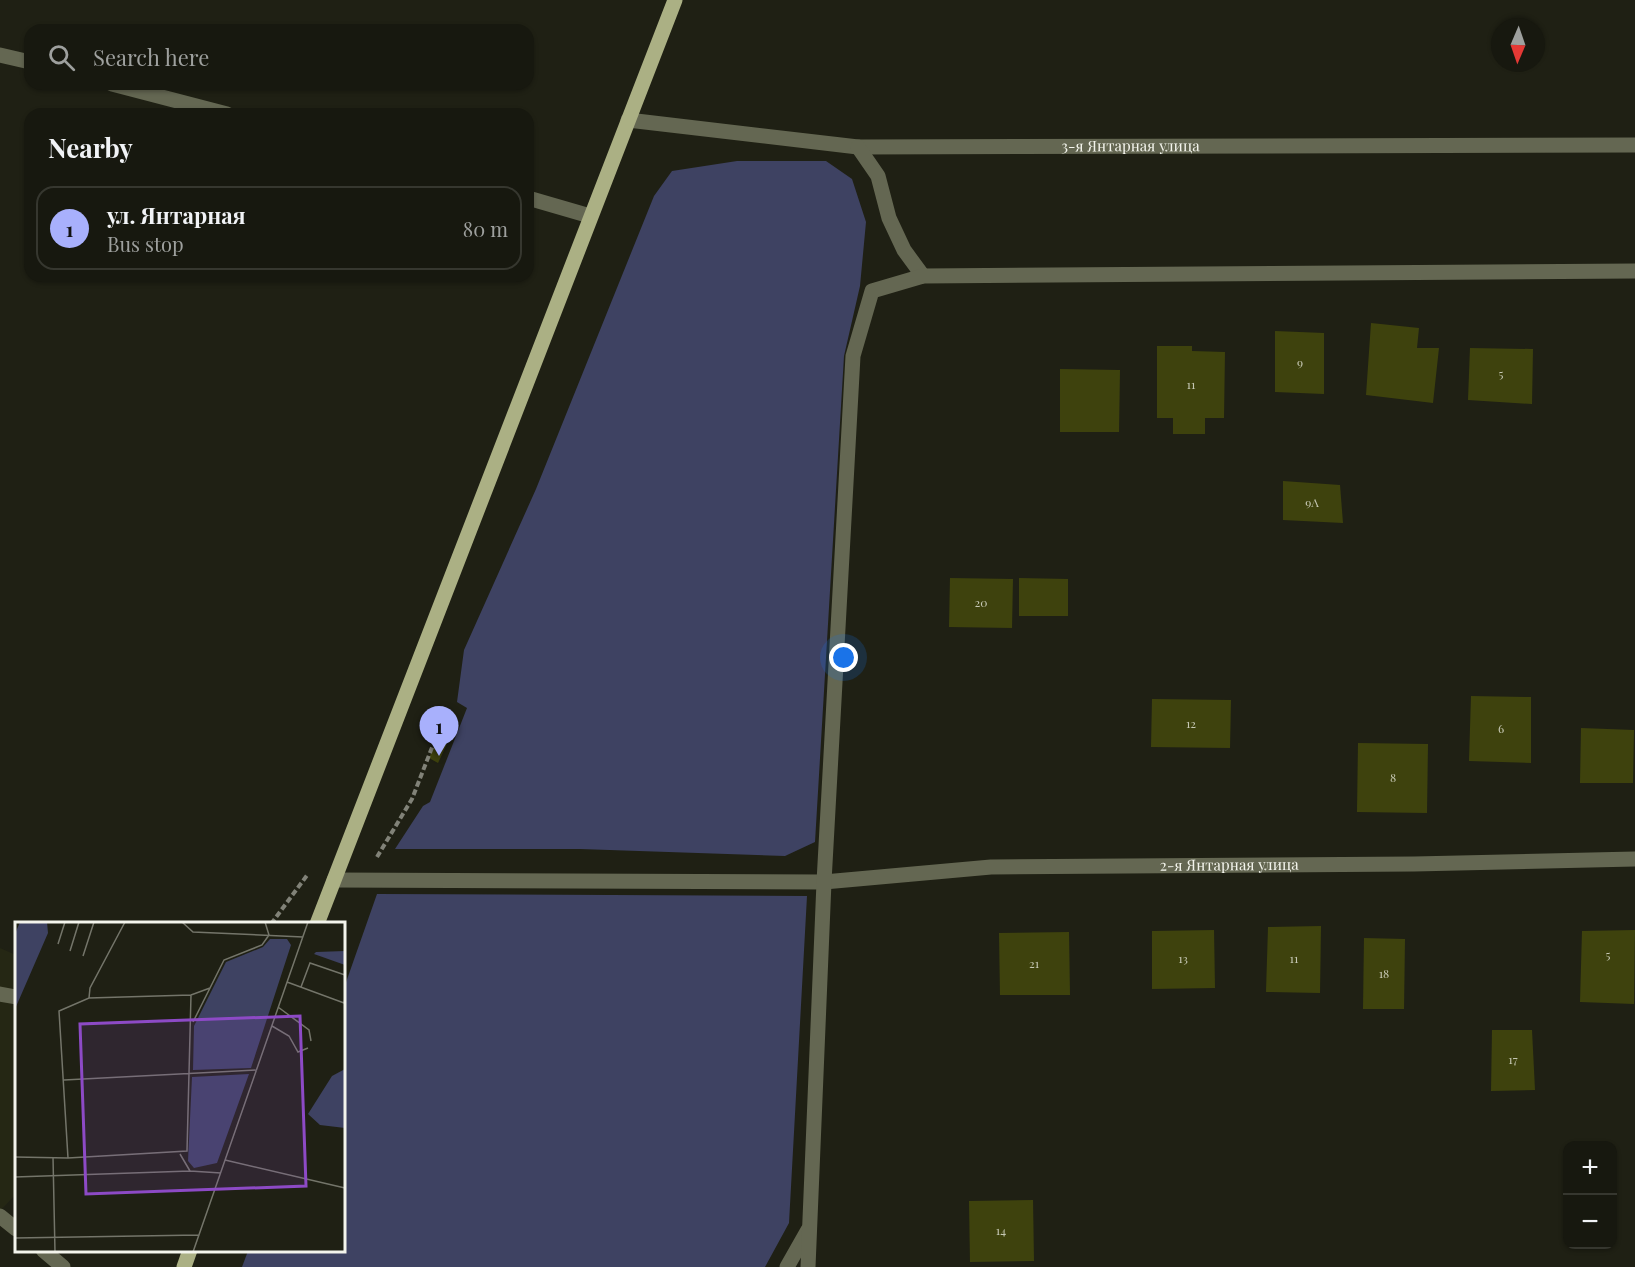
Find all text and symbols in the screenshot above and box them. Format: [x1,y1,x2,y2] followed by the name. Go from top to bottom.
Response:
[1491,18,1545,72] north arrow
[24,24,534,90] search box
[45,41,78,74] icon: search
[93,42,209,72] text: Search here
[48,130,133,165] text: Nearby
[1061,135,1200,155] street label: 3-я Янтарная улица
[107,200,245,230] text: ул. Янтарная
[66,215,73,242] text: 1
[463,215,508,242] text: 80 m
[107,230,184,257] text: Bus stop
[1297,354,1303,370] house number: 9
[1499,365,1504,381] house number: 5
[1187,376,1196,392] house number: 11
[1305,494,1319,510] house number: 9А
[975,594,987,610] house number: 20
[829,643,858,672] your location
[420,706,458,756] pin: 1
[1186,715,1196,731] house number: 12
[1498,720,1504,736] house number: 6
[1390,769,1396,785] house number: 8
[1160,854,1299,875] street label: 2-я Янтарная улица
[15,922,345,1252] inset map
[1606,946,1611,962] house number: 5
[1178,950,1188,966] house number: 13
[1290,950,1299,966] house number: 11
[1029,955,1040,971] house number: 21
[1379,965,1389,981] house number: 18
[1508,1051,1518,1067] house number: 17
[1563,1141,1617,1249] map controls
[1563,1141,1617,1195] button: +
[1563,1195,1617,1249] button: −
[996,1222,1006,1238] house number: 14

